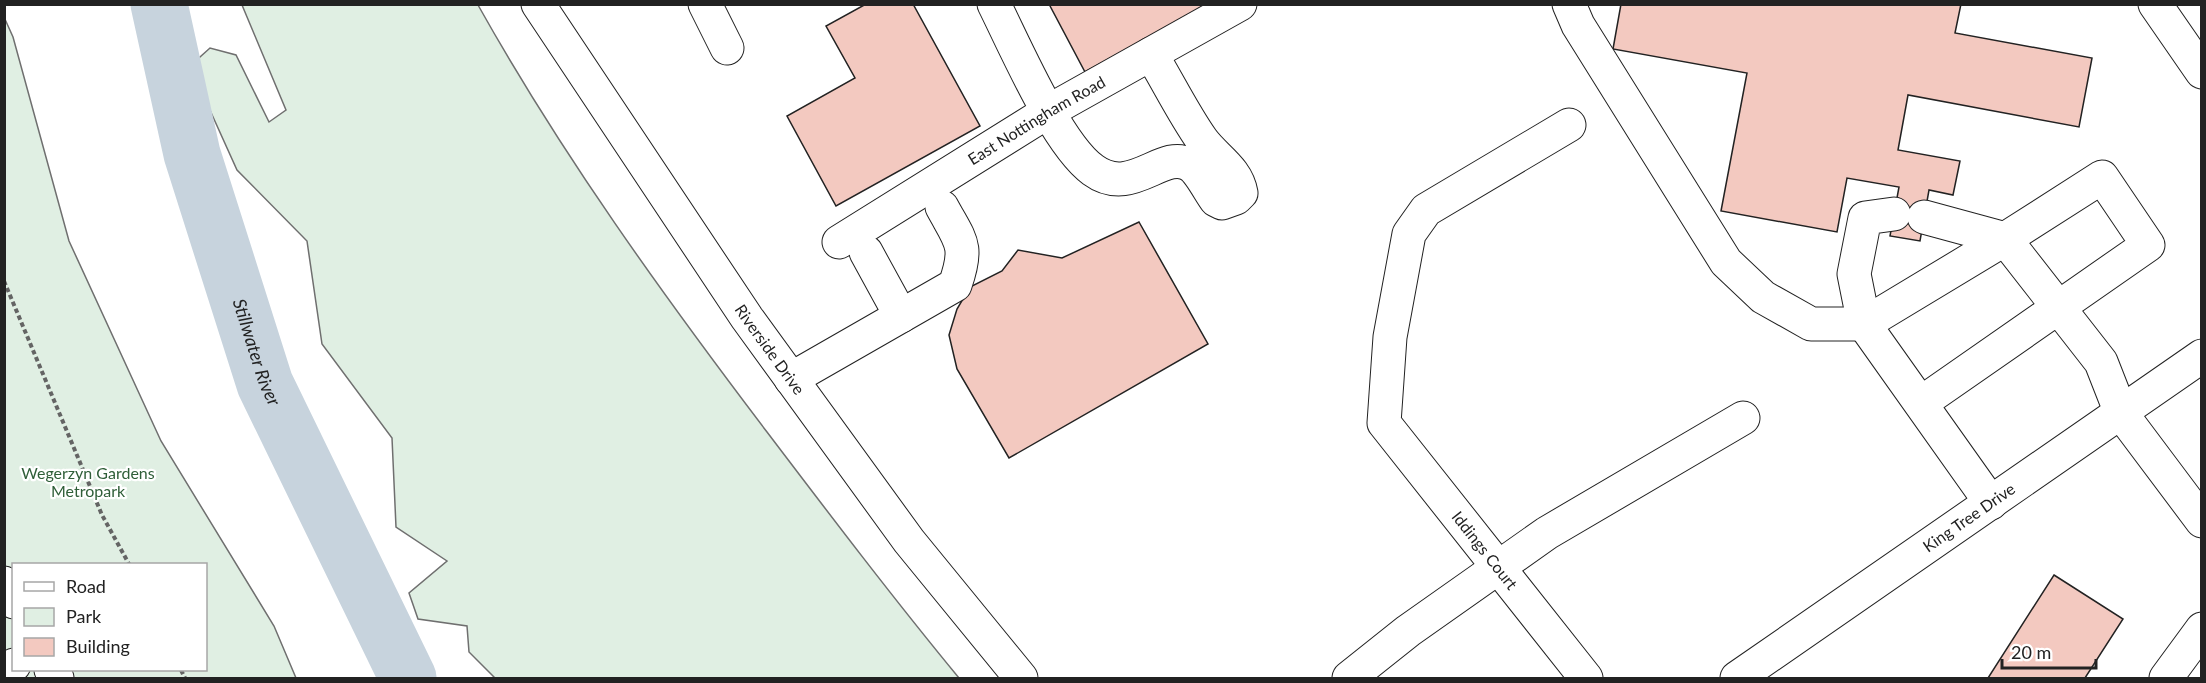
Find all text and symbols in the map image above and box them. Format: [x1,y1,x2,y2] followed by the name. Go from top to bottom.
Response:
[964,72,1108,168] street label: East Nottingham Road
[229,296,286,410] water label: Stillwater River
[731,300,809,398] street label: Riverside Drive
[21,463,155,500] park label: Wegerzyn Gardens Metropark
[1919,479,2018,556] street label: King Tree Drive
[1448,507,1522,593] street label: Iddings Court
[12,563,207,671] legend
[66,575,106,597] text: Road
[66,605,102,627] text: Park
[2002,632,2096,670] scale bar
[66,635,130,657] text: Building
[2011,641,2051,663] text: 20 m

